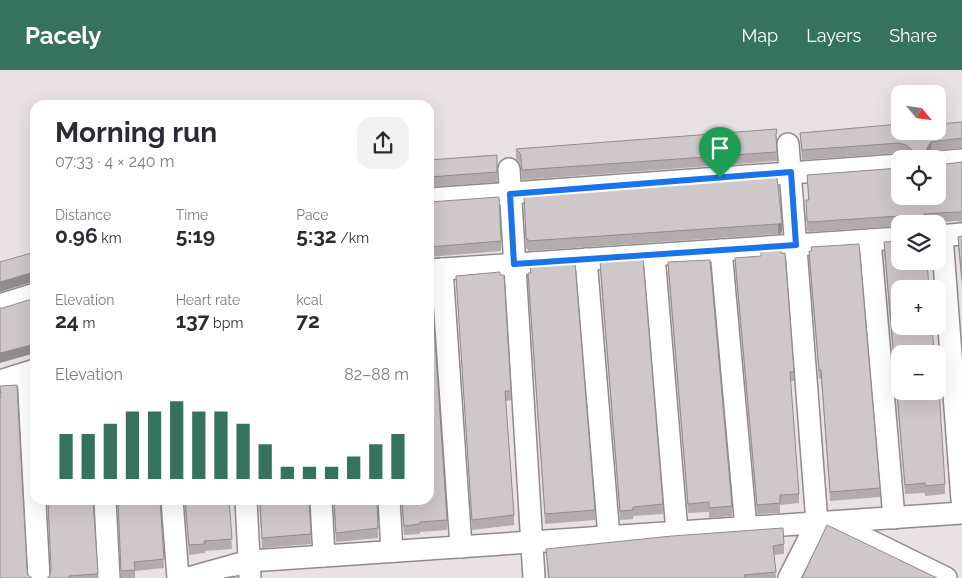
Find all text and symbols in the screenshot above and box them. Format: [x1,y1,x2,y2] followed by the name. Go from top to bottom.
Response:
[25,21,102,50] text: Pacely
[742,25,778,46] text: Map
[806,25,861,46] text: Layers
[889,25,937,46] text: Share
[891,85,946,140] north arrow
[891,85,946,400] map controls
[55,116,217,149] text: Morning run
[357,117,409,169] button: share
[699,127,741,178] pin
[706,134,734,162] icon: arrive
[891,150,946,205] button: locate
[55,152,174,171] text: 07:33 · 4 × 240 m
[55,207,111,223] text: Distance
[176,207,208,223] text: Time
[296,207,328,223] text: Pace
[891,215,946,270] button: layers
[55,223,98,248] text: 0.96
[176,223,215,248] text: 5:19
[296,223,337,248] text: 5:32
[98,230,122,246] text: km
[337,230,369,246] text: /km
[891,280,946,335] button: +
[55,292,114,308] text: Elevation
[176,292,240,308] text: Heart rate
[296,292,323,308] text: kcal
[55,308,79,333] text: 24
[176,308,210,333] text: 137
[296,308,320,333] text: 72
[79,315,95,331] text: m
[210,315,243,331] text: bpm
[891,345,946,400] button: −
[55,365,123,384] text: Elevation
[344,365,409,384] text: 82–88 m

